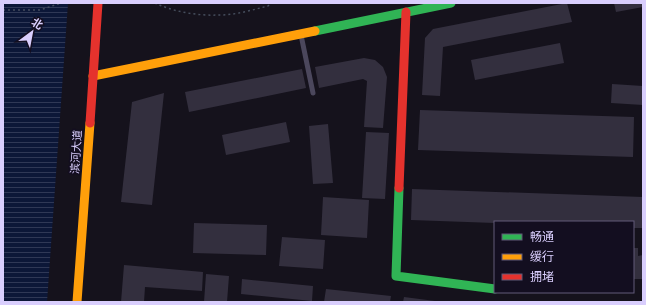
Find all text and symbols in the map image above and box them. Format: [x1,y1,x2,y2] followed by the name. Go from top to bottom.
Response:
[12,12,52,52] north arrow
[29,16,45,32] text: 北
[68,130,85,174] street label: 滨河大道
[494,221,634,293] legend
[530,230,554,244] text: 畅通
[530,250,554,264] text: 缓行
[530,270,554,284] text: 拥堵

